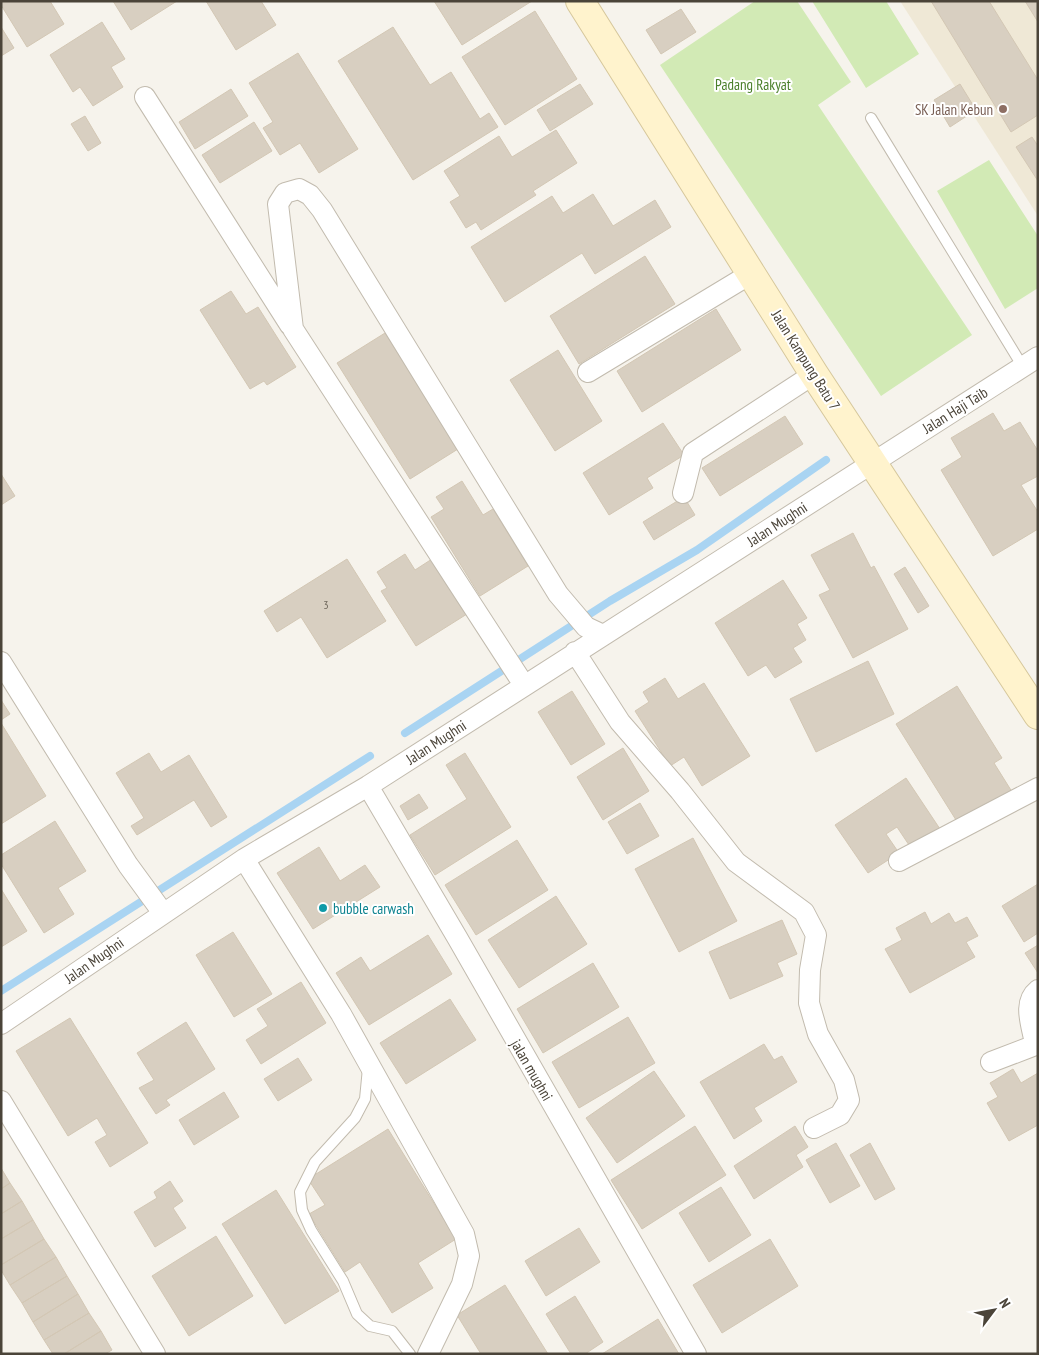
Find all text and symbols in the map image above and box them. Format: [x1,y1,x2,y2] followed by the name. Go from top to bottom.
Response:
[715,75,791,94] park label: Padang Rakyat
[915,100,993,119] place label: SK Jalan Kebun
[997,103,1009,115] marker: SK Jalan Kebun
[767,306,844,414] street label: Jalan Kampung Batu 7
[918,382,991,438] street label: Jalan Haji Taib
[743,498,811,551] street label: Jalan Mughni
[323,597,329,612] house number: 3
[402,716,470,769] street label: Jalan Mughni
[333,899,414,918] place label: bubble carwash
[317,902,329,914] marker: bubble carwash
[60,933,127,988] street label: Jalan Mughni
[507,1036,557,1104] street label: jalan mughni
[969,1285,1019,1335] north arrow
[995,1295,1015,1311] text: N

